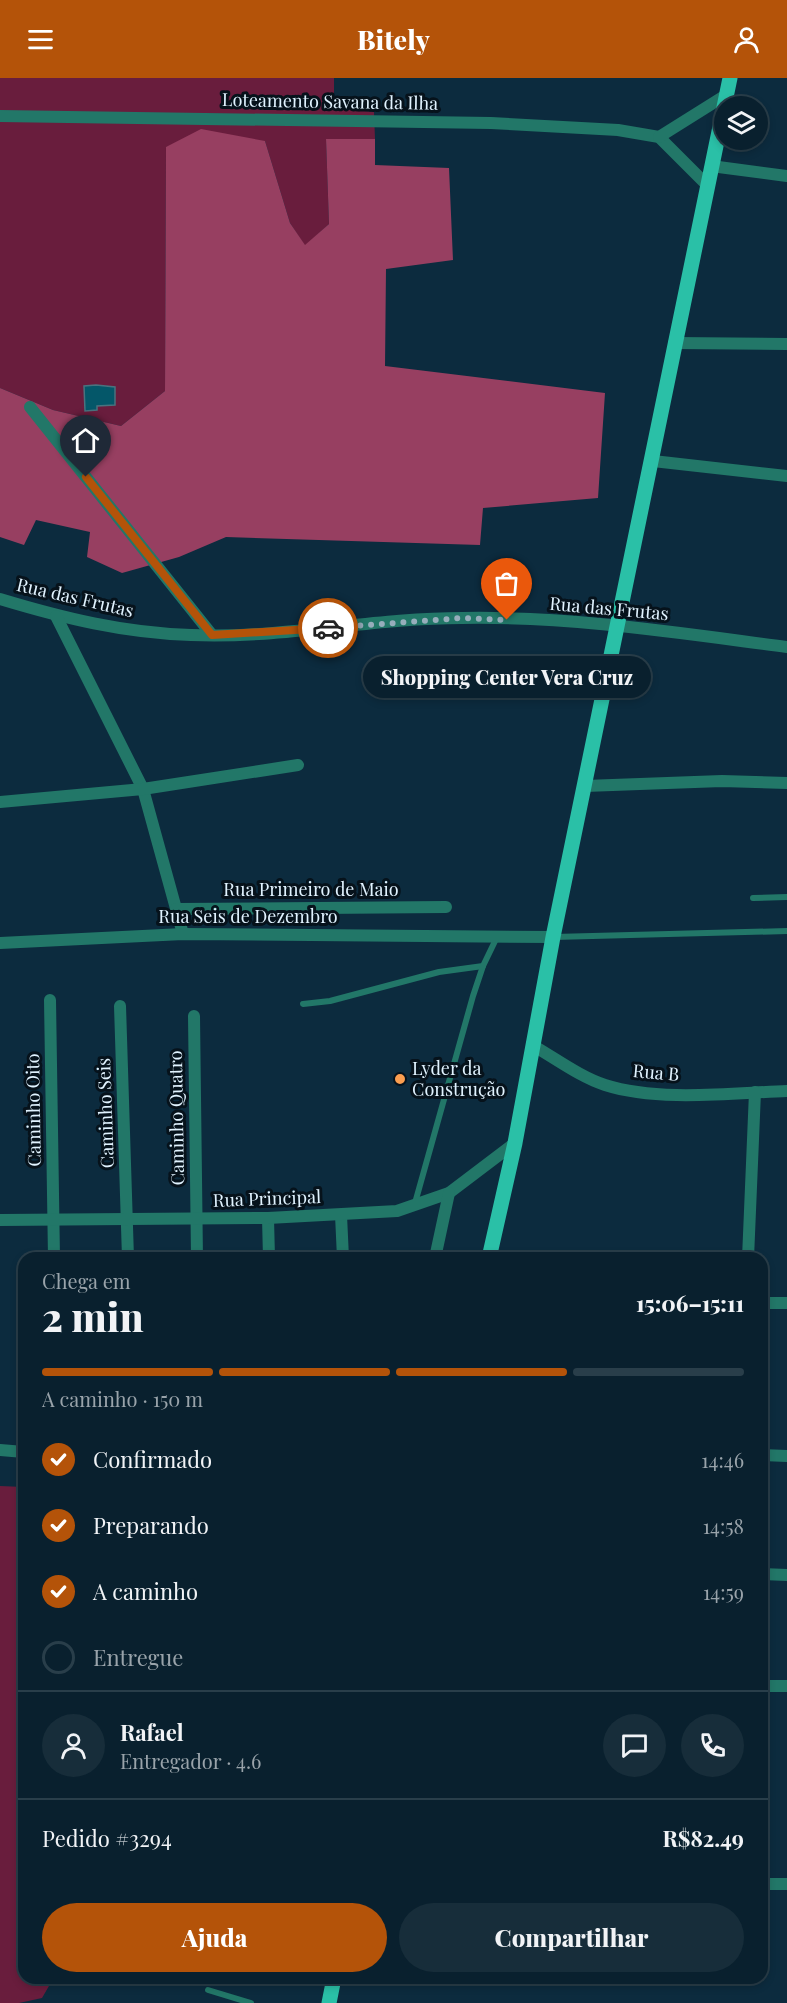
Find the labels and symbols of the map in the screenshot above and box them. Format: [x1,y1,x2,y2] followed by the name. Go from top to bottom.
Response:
[222,87,438,115] street label: Loteamento Savana da Ilha
[60,415,111,477] pin
[481,558,532,620] pin
[14,572,136,622] street label: Rua das Frutas
[549,591,670,625] street label: Rua das Frutas
[298,598,358,658] courier
[363,656,651,698] callout: Shopping Center Vera Cruz
[223,877,399,901] street label: Rua Primeiro de Maio
[158,904,338,928] street label: Rua Seis de Dezembro
[163,1050,189,1186] street label: Caminho Quatro
[20,1053,46,1167] street label: Caminho Oito
[412,1056,506,1101] place label: Lyder da Construção
[91,1057,119,1169] street label: Caminho Seis
[632,1058,680,1086] street label: Rua B
[393,1072,407,1086] marker: Lyder da Construção
[212,1184,322,1212] street label: Rua Principal

